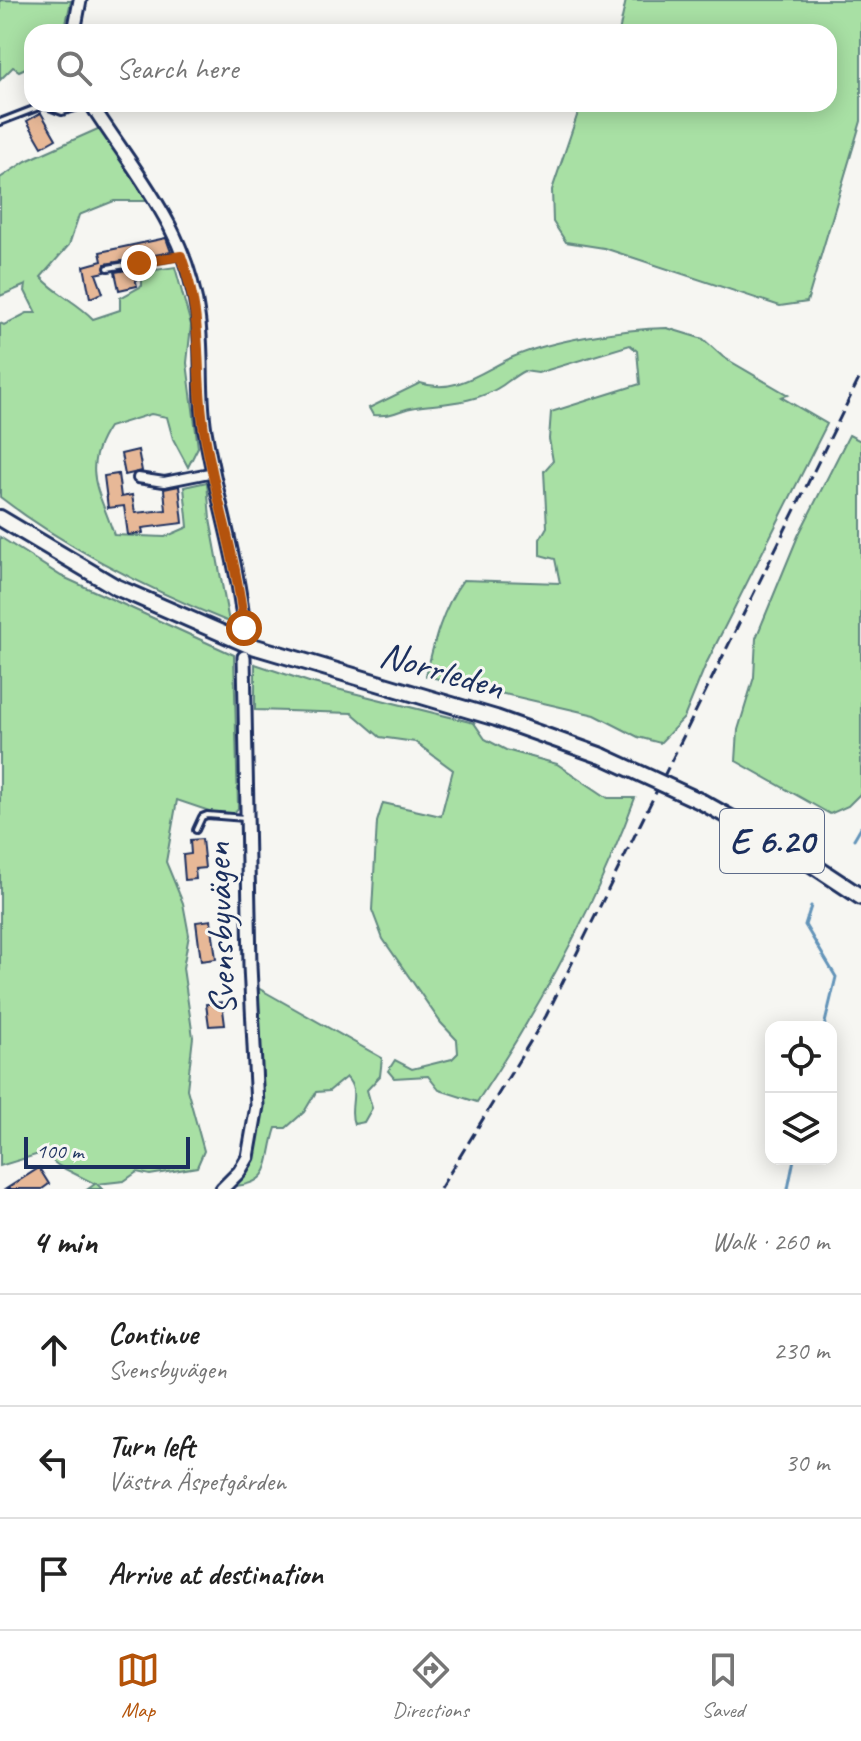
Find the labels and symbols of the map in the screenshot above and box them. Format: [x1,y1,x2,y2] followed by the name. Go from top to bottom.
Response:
[121,245,157,281] route end
[226,610,262,646] route start
[375,630,510,710] street label: Norrleden
[720,809,824,873] road number: E 6.20
[193,841,247,1016] street label: Svensbyvägen
[24,1133,190,1169] scale bar

